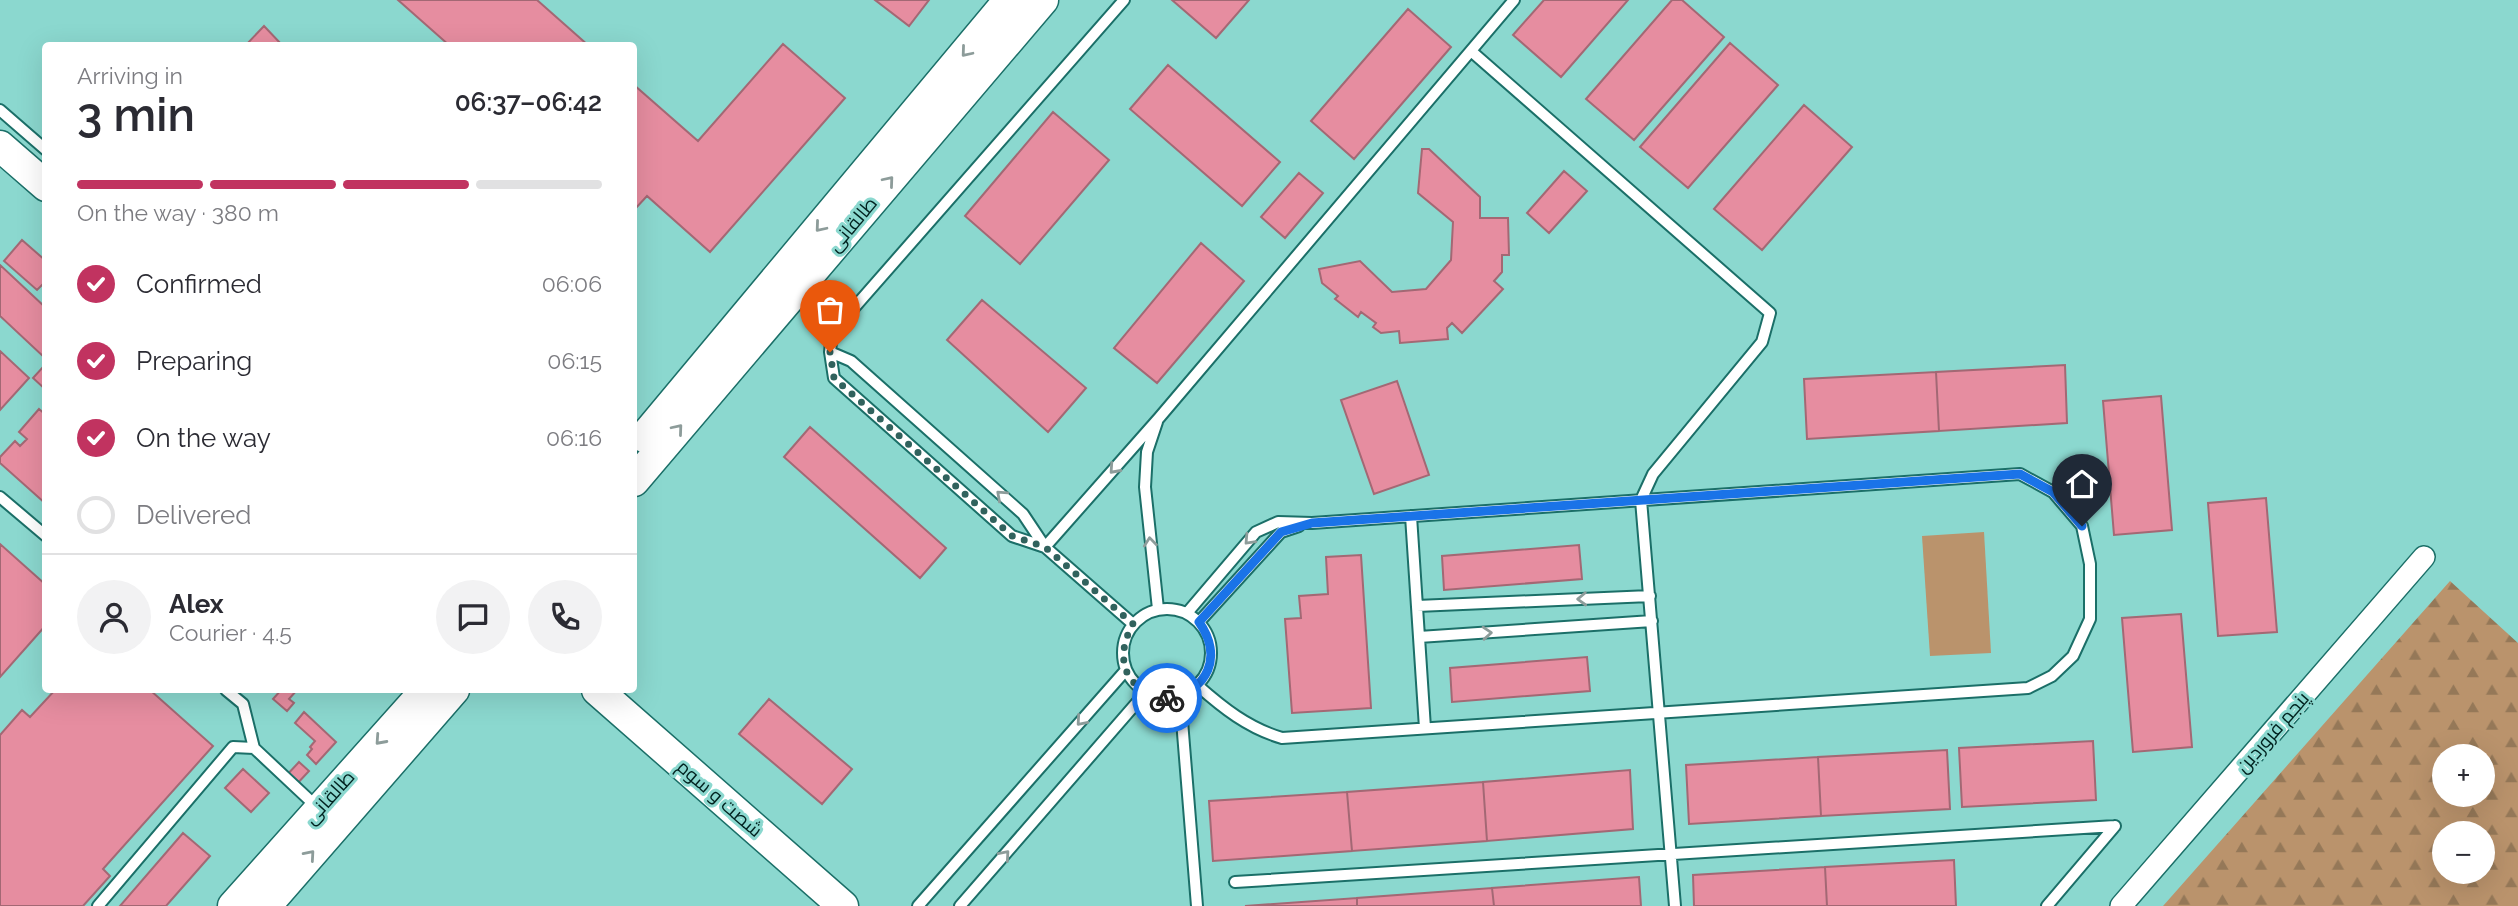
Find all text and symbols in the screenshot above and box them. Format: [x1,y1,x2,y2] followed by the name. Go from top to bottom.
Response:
[961,45,974,57] one-way arrow
[77,62,183,89] text: Arriving in
[455,87,602,117] text: 06:37–06:42
[77,88,195,142] text: 3 min
[881,176,893,189] one-way arrow
[823,192,882,256] street label: طالقانی
[77,199,279,226] text: On the way · 380 m
[815,219,828,232] one-way arrow
[77,265,115,303] icon: check
[136,269,262,299] text: Confirmed
[542,270,602,297] text: 06:06
[800,280,860,352] pin
[811,291,849,329] icon: bag
[77,342,115,380] icon: check
[136,346,252,376] text: Preparing
[547,347,602,374] text: 06:15
[77,419,115,457] icon: check
[136,423,271,453] text: On the way
[546,424,602,451] text: 06:16
[670,424,682,437] one-way arrow
[2052,454,2112,526] pin
[1109,461,1122,474] one-way arrow
[2063,465,2101,503] icon: home
[996,491,1009,503] one-way arrow
[136,500,251,530] text: Delivered
[1245,532,1258,545] one-way arrow
[1143,536,1158,547] one-way arrow
[77,580,151,654] button: person
[436,580,510,654] button: chat
[528,580,602,654] button: phone
[169,589,224,619] text: Alex
[1576,591,1587,606] one-way arrow
[169,619,292,646] text: Courier · 4.5
[1482,625,1493,640] one-way arrow
[1132,663,1202,733] courier
[1148,679,1186,717] icon: bike
[2231,687,2315,779] street label: پنجم فروردین
[1077,713,1089,726] one-way arrow
[376,732,388,745] one-way arrow
[2432,744,2495,884] map controls
[2432,744,2495,807] button: +
[671,755,767,843] street label: شصت و سوم
[299,766,360,829] street label: طالقانی
[2432,821,2495,884] button: −
[302,850,314,863] one-way arrow
[996,850,1009,863] one-way arrow

